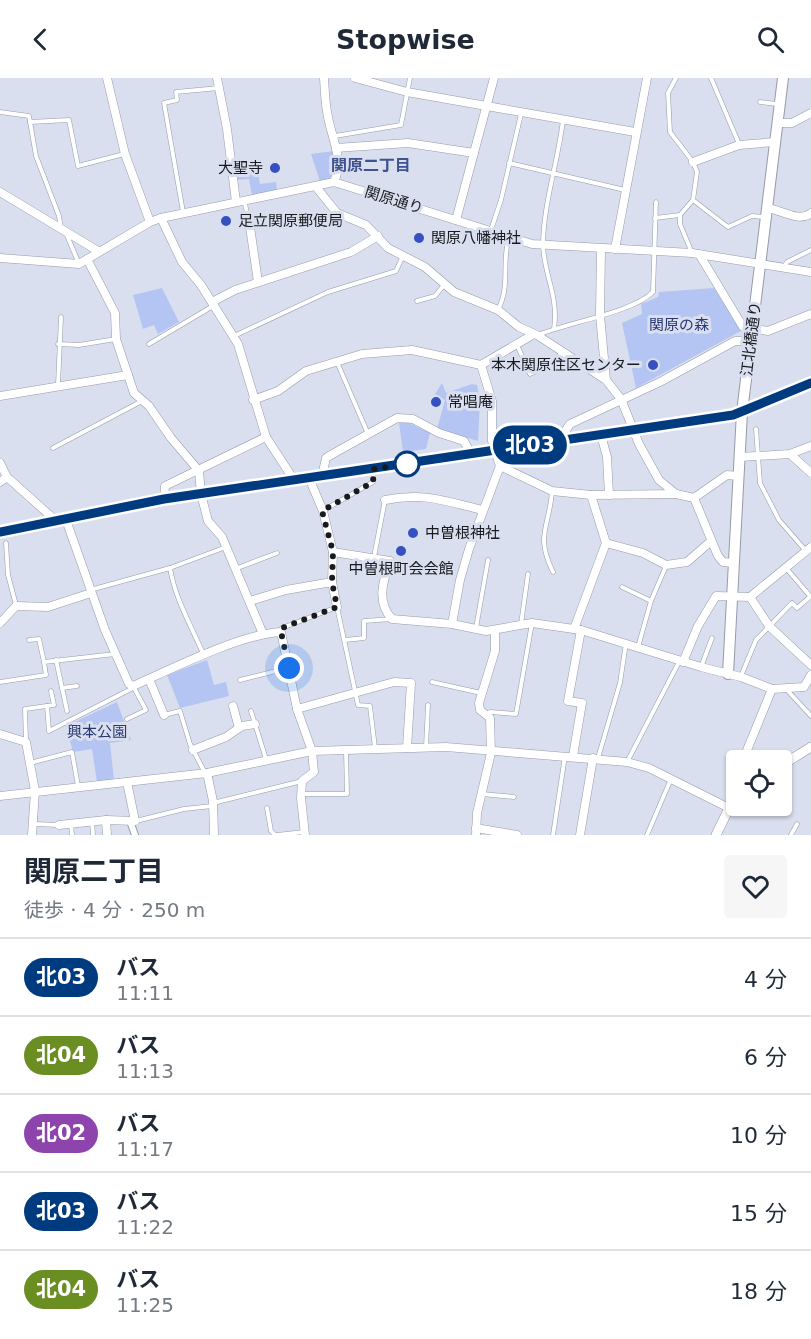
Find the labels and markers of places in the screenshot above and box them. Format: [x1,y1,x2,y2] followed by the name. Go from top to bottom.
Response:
[218,159,263,177] place label: 大聖寺
[268,161,282,175] marker: 大聖寺
[238,212,343,230] place label: 足立関原郵便局
[219,214,233,228] marker: 足立関原郵便局
[431,229,521,247] place label: 関原八幡神社
[412,231,426,245] marker: 関原八幡神社
[491,356,641,374] place label: 本木関原住区センター
[646,358,660,372] marker: 本木関原住区センター
[448,393,493,411] place label: 常唱庵
[429,395,443,409] marker: 常唱庵
[394,451,420,477] unlabelled marker
[425,524,500,542] place label: 中曽根神社
[406,526,420,540] marker: 中曽根神社
[394,544,408,558] marker: 中曽根町会会館
[348,560,454,578] place label: 中曽根町会会館

